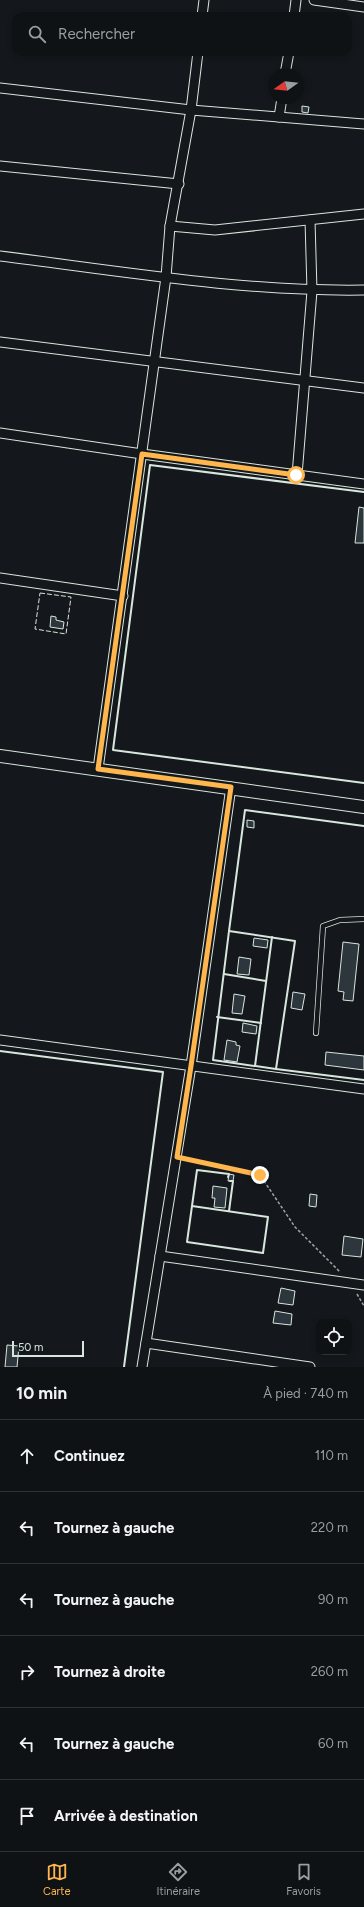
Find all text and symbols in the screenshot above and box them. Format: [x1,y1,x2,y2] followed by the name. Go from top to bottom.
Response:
[12,12,352,56] search box
[26,23,48,45] icon: search
[58,25,135,43] text: Rechercher
[268,68,304,104] north arrow
[287,466,305,484] route start
[251,1166,269,1184] route end
[316,1319,352,1355] map controls
[316,1319,352,1355] button: locate
[12,1339,84,1358] scale bar
[18,1341,43,1354] text: 50 m
[16,1383,67,1403] text: 10 min
[263,1386,348,1401] text: À pied · 740 m
[16,1445,38,1467] icon: ahead
[54,1447,125,1465] text: Continuez
[315,1448,348,1463] text: 110 m
[16,1517,38,1539] icon: left
[54,1519,174,1537] text: Tournez à gauche
[311,1520,348,1535] text: 220 m
[16,1589,38,1611] icon: left
[54,1591,174,1609] text: Tournez à gauche
[318,1592,348,1607] text: 90 m
[16,1661,38,1683] icon: right
[54,1663,165,1681] text: Tournez à droite
[311,1664,348,1679] text: 260 m
[16,1733,38,1755] icon: left
[54,1735,174,1753] text: Tournez à gauche
[318,1736,348,1751] text: 60 m
[16,1805,38,1827] icon: arrive
[54,1807,198,1825] text: Arrivée à destination
[43,1861,70,1898] tab: Carte
[157,1861,200,1898] tab: Itinéraire
[286,1861,321,1898] tab: Favoris

